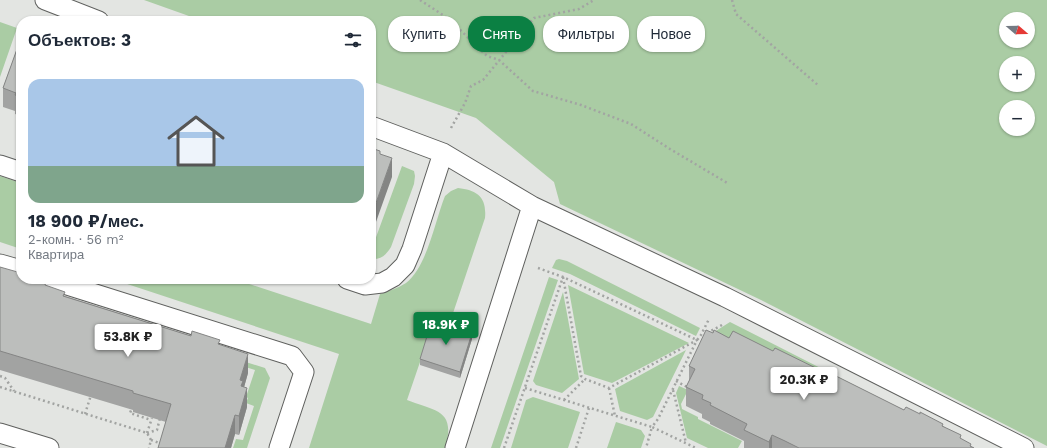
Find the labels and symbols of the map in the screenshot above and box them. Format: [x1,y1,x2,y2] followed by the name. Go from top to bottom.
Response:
[999,12,1035,48] north arrow
[409,312,483,346] pin: 18.9K ₽
[91,324,165,358] pin: 53.8K ₽
[767,367,841,401] pin: 20.3K ₽

